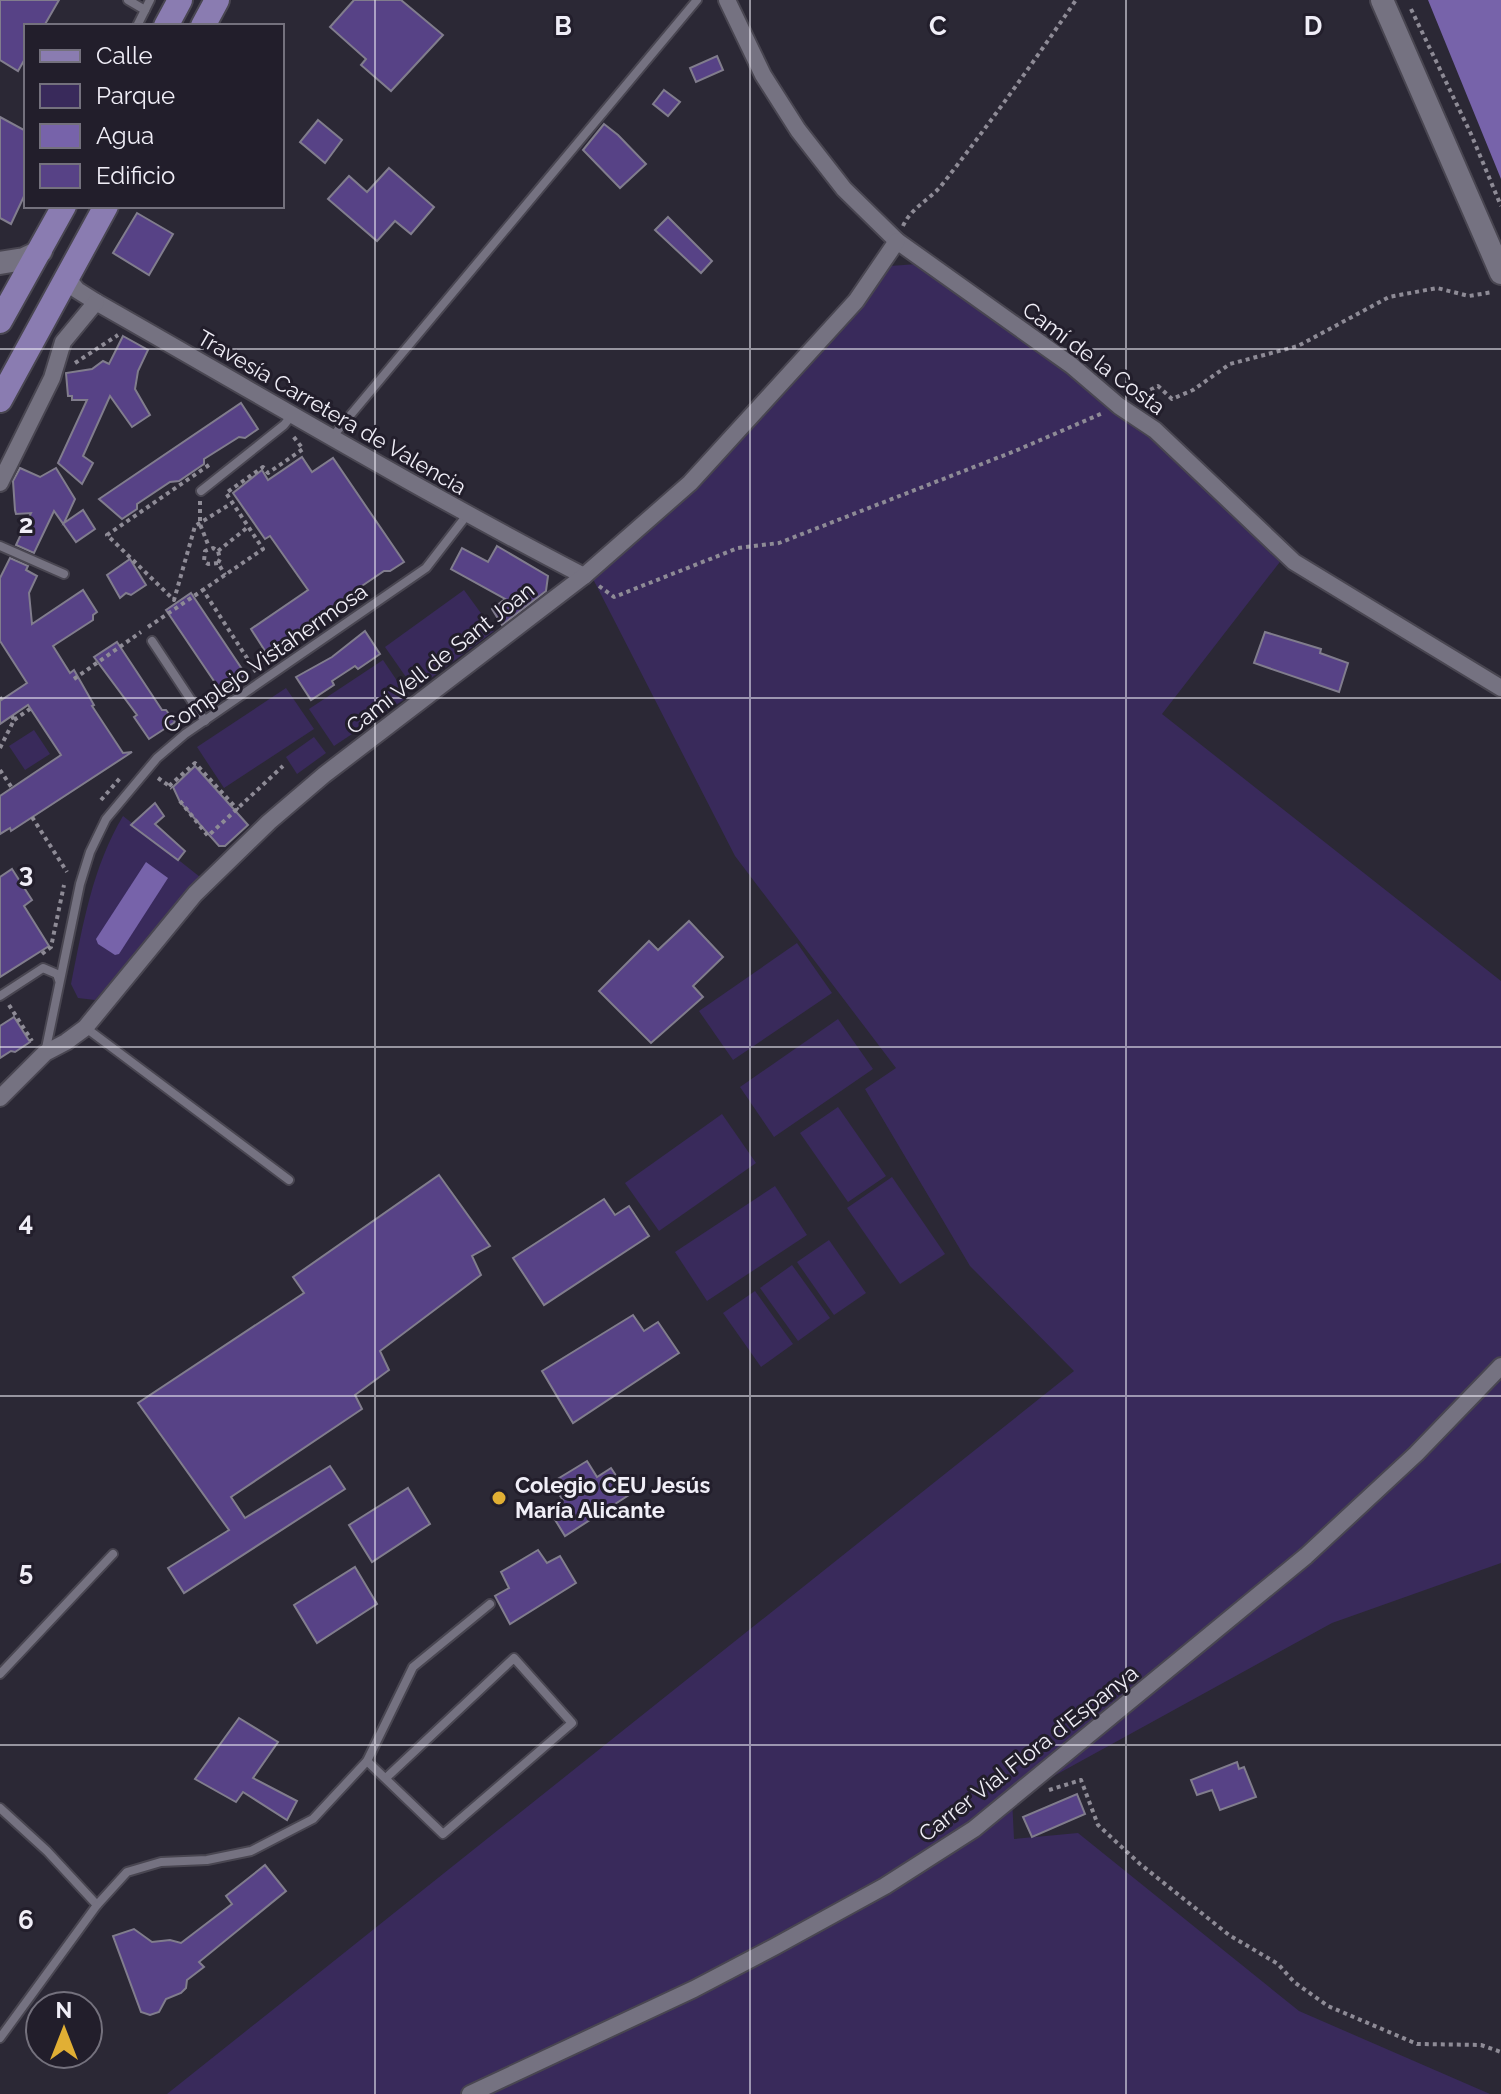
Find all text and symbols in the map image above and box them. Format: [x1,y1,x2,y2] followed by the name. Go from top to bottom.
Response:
[554,11,572,41] text: B
[929,11,947,41] text: C
[1304,11,1322,41] text: D
[24,24,284,208] legend
[96,41,153,70] text: Calle
[96,81,175,110] text: Parque
[96,121,154,150] text: Agua
[96,161,175,190] text: Edificio
[1018,296,1170,420] street label: Camí de la Costa
[193,324,471,500] street label: Travesía Carretera de Valencia
[19,509,33,539] text: 2
[341,577,539,739] street label: Camí Vell de Sant Joan
[158,578,372,738] street label: Complejo Vistahermosa
[19,858,33,888] text: 3
[19,1207,33,1237] text: 4
[515,1472,710,1523] place label: Colegio CEU Jesús María Alicante
[490,1489,508,1507] marker: Colegio CEU Jesús María Alicante
[19,1556,33,1586] text: 5
[913,1659,1143,1847] street label: Carrer Vial Flora d'Espanya
[18,1905,34,1935] text: 6
[24,1990,104,2070] north arrow
[56,1997,72,2023] text: N

